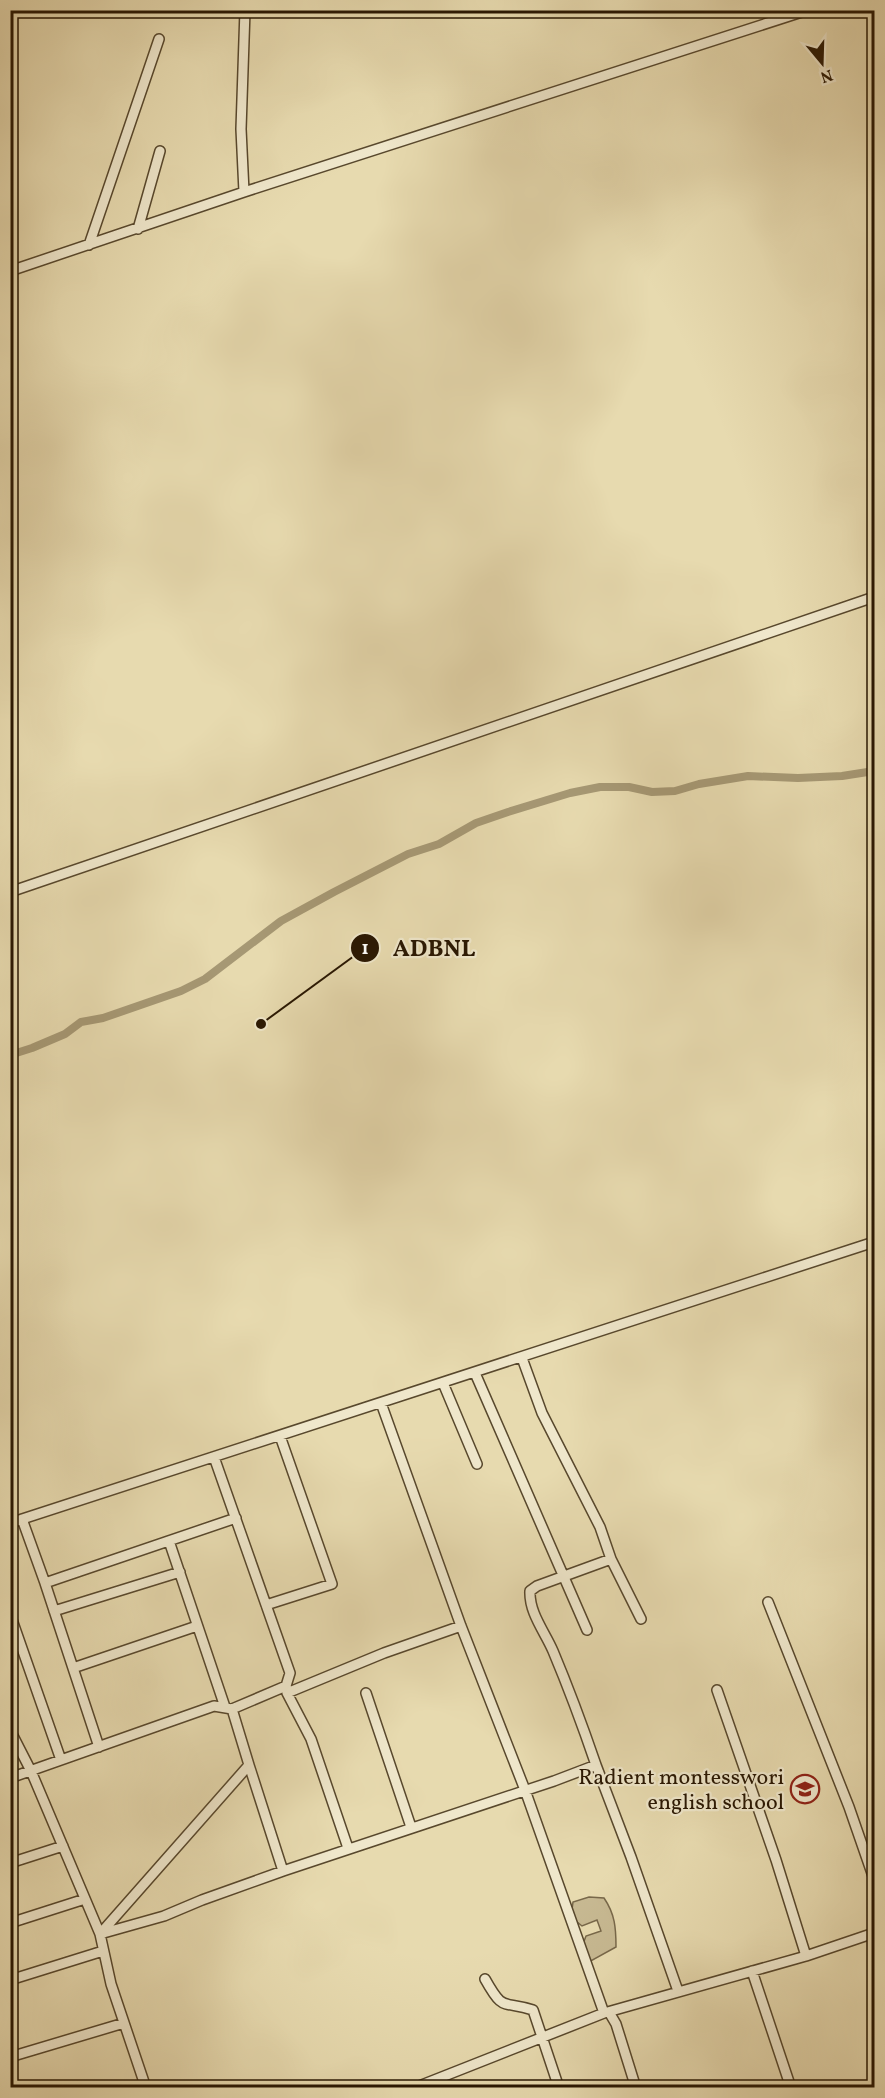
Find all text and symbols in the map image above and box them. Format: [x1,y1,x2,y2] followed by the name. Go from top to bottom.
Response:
[792,33,852,93] north arrow
[817,63,835,88] text: N
[350,927,487,969] callout: ADBNL
[393,933,476,967] text: ADBNL
[361,937,369,962] text: 1
[578,1763,784,1819] place label: Radient montesswori english school
[789,1773,821,1805] school or university icon: Radient montesswori english school

